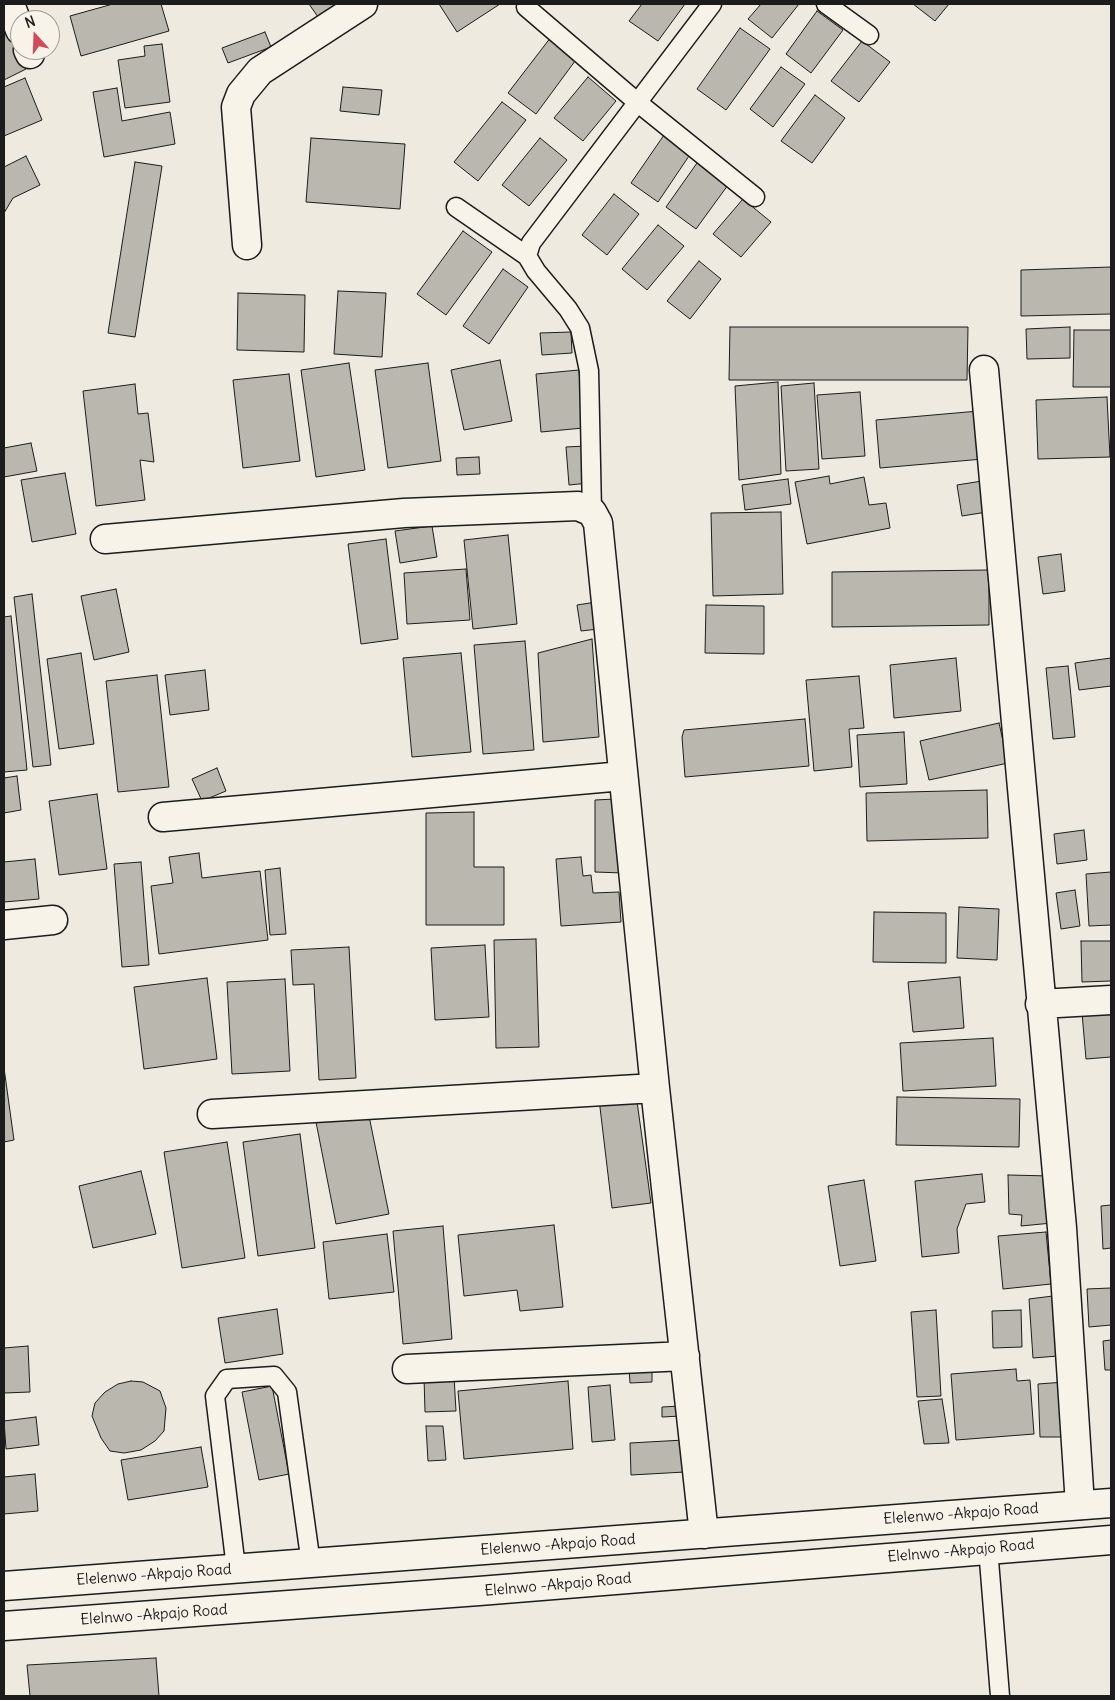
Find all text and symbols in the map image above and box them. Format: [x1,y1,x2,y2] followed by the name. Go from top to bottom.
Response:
[10,10,60,60] north arrow
[23,12,38,32] text: N
[883,1500,1039,1528] street label: Elelenwo -Akpajo Road
[480,1531,636,1559] street label: Elelenwo -Akpajo Road
[887,1536,1035,1566] street label: Elelnwo -Akpajo Road
[76,1561,232,1589] street label: Elelenwo -Akpajo Road
[484,1570,632,1600] street label: Elelnwo -Akpajo Road
[80,1601,228,1629] street label: Elelnwo -Akpajo Road

